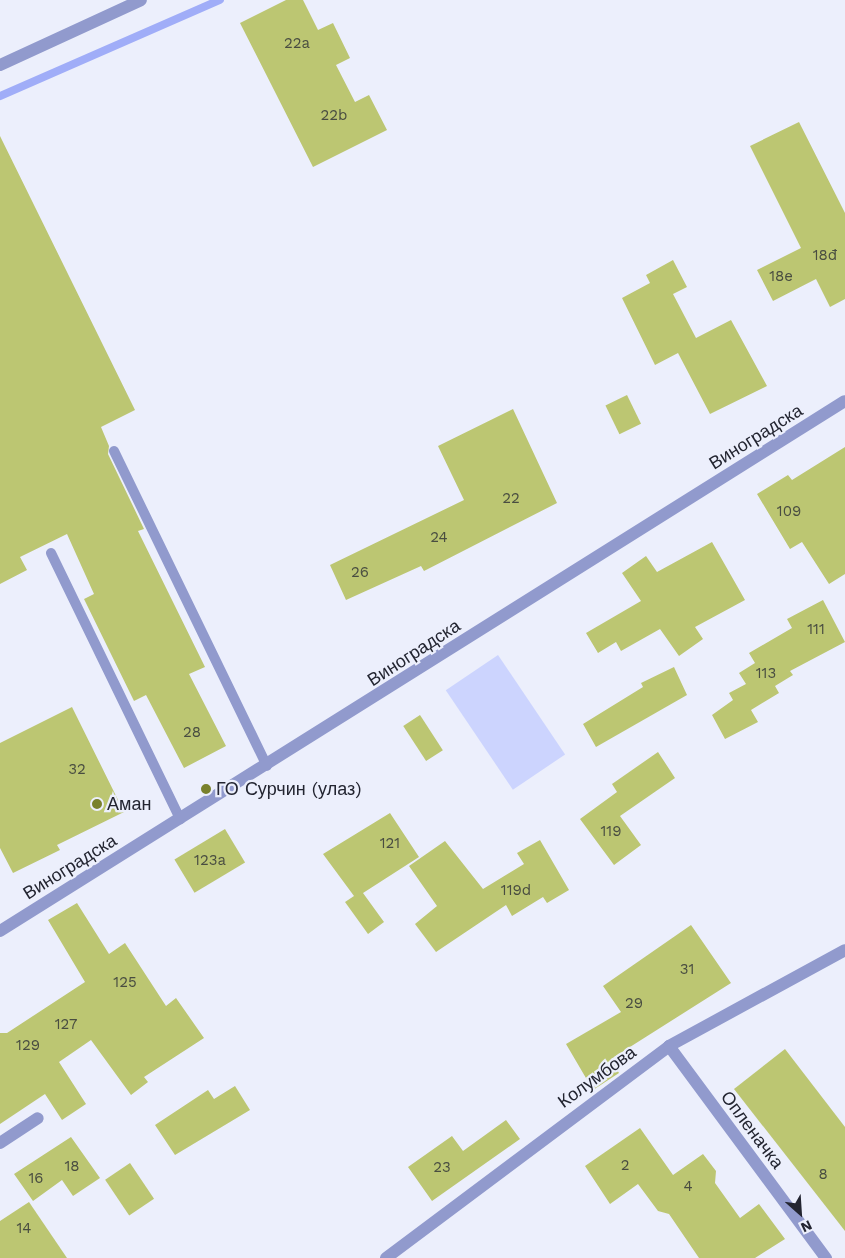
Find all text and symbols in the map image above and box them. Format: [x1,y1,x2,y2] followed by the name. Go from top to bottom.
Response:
[284,35,310,53] house number: 22a
[321,107,347,125] house number: 22b
[813,247,837,265] house number: 18đ
[769,268,793,286] house number: 18e
[705,400,807,474] street label: Виноградска
[502,490,520,508] house number: 22
[777,503,801,521] house number: 109
[430,529,448,547] house number: 24
[351,564,369,582] house number: 26
[364,615,464,691] street label: Виноградска
[807,621,825,639] house number: 111
[756,665,776,683] house number: 113
[183,724,201,742] house number: 28
[68,761,86,779] house number: 32
[216,778,362,800] place label: ГО Сурчин (улаз)
[200,783,212,795] marker: ГО Сурчин (улаз)
[107,793,151,815] place label: Аман
[91,798,103,810] marker: Аман
[601,823,621,841] house number: 119
[19,830,121,904] street label: Виноградска
[380,835,400,853] house number: 121
[194,852,226,870] house number: 123a
[501,882,531,900] house number: 119d
[680,961,694,979] house number: 31
[113,974,137,992] house number: 125
[625,995,643,1013] house number: 29
[55,1016,77,1034] house number: 127
[16,1037,40,1055] house number: 129
[554,1041,640,1113] street label: Колумбова
[716,1087,788,1173] street label: Опленачка
[621,1157,629,1175] house number: 2
[64,1158,80,1176] house number: 18
[433,1159,451,1177] house number: 23
[818,1166,828,1184] house number: 8
[29,1170,43,1188] house number: 16
[683,1178,693,1196] house number: 4
[775,1188,825,1238] north arrow
[798,1217,815,1236] text: N
[16,1220,32,1238] house number: 14

